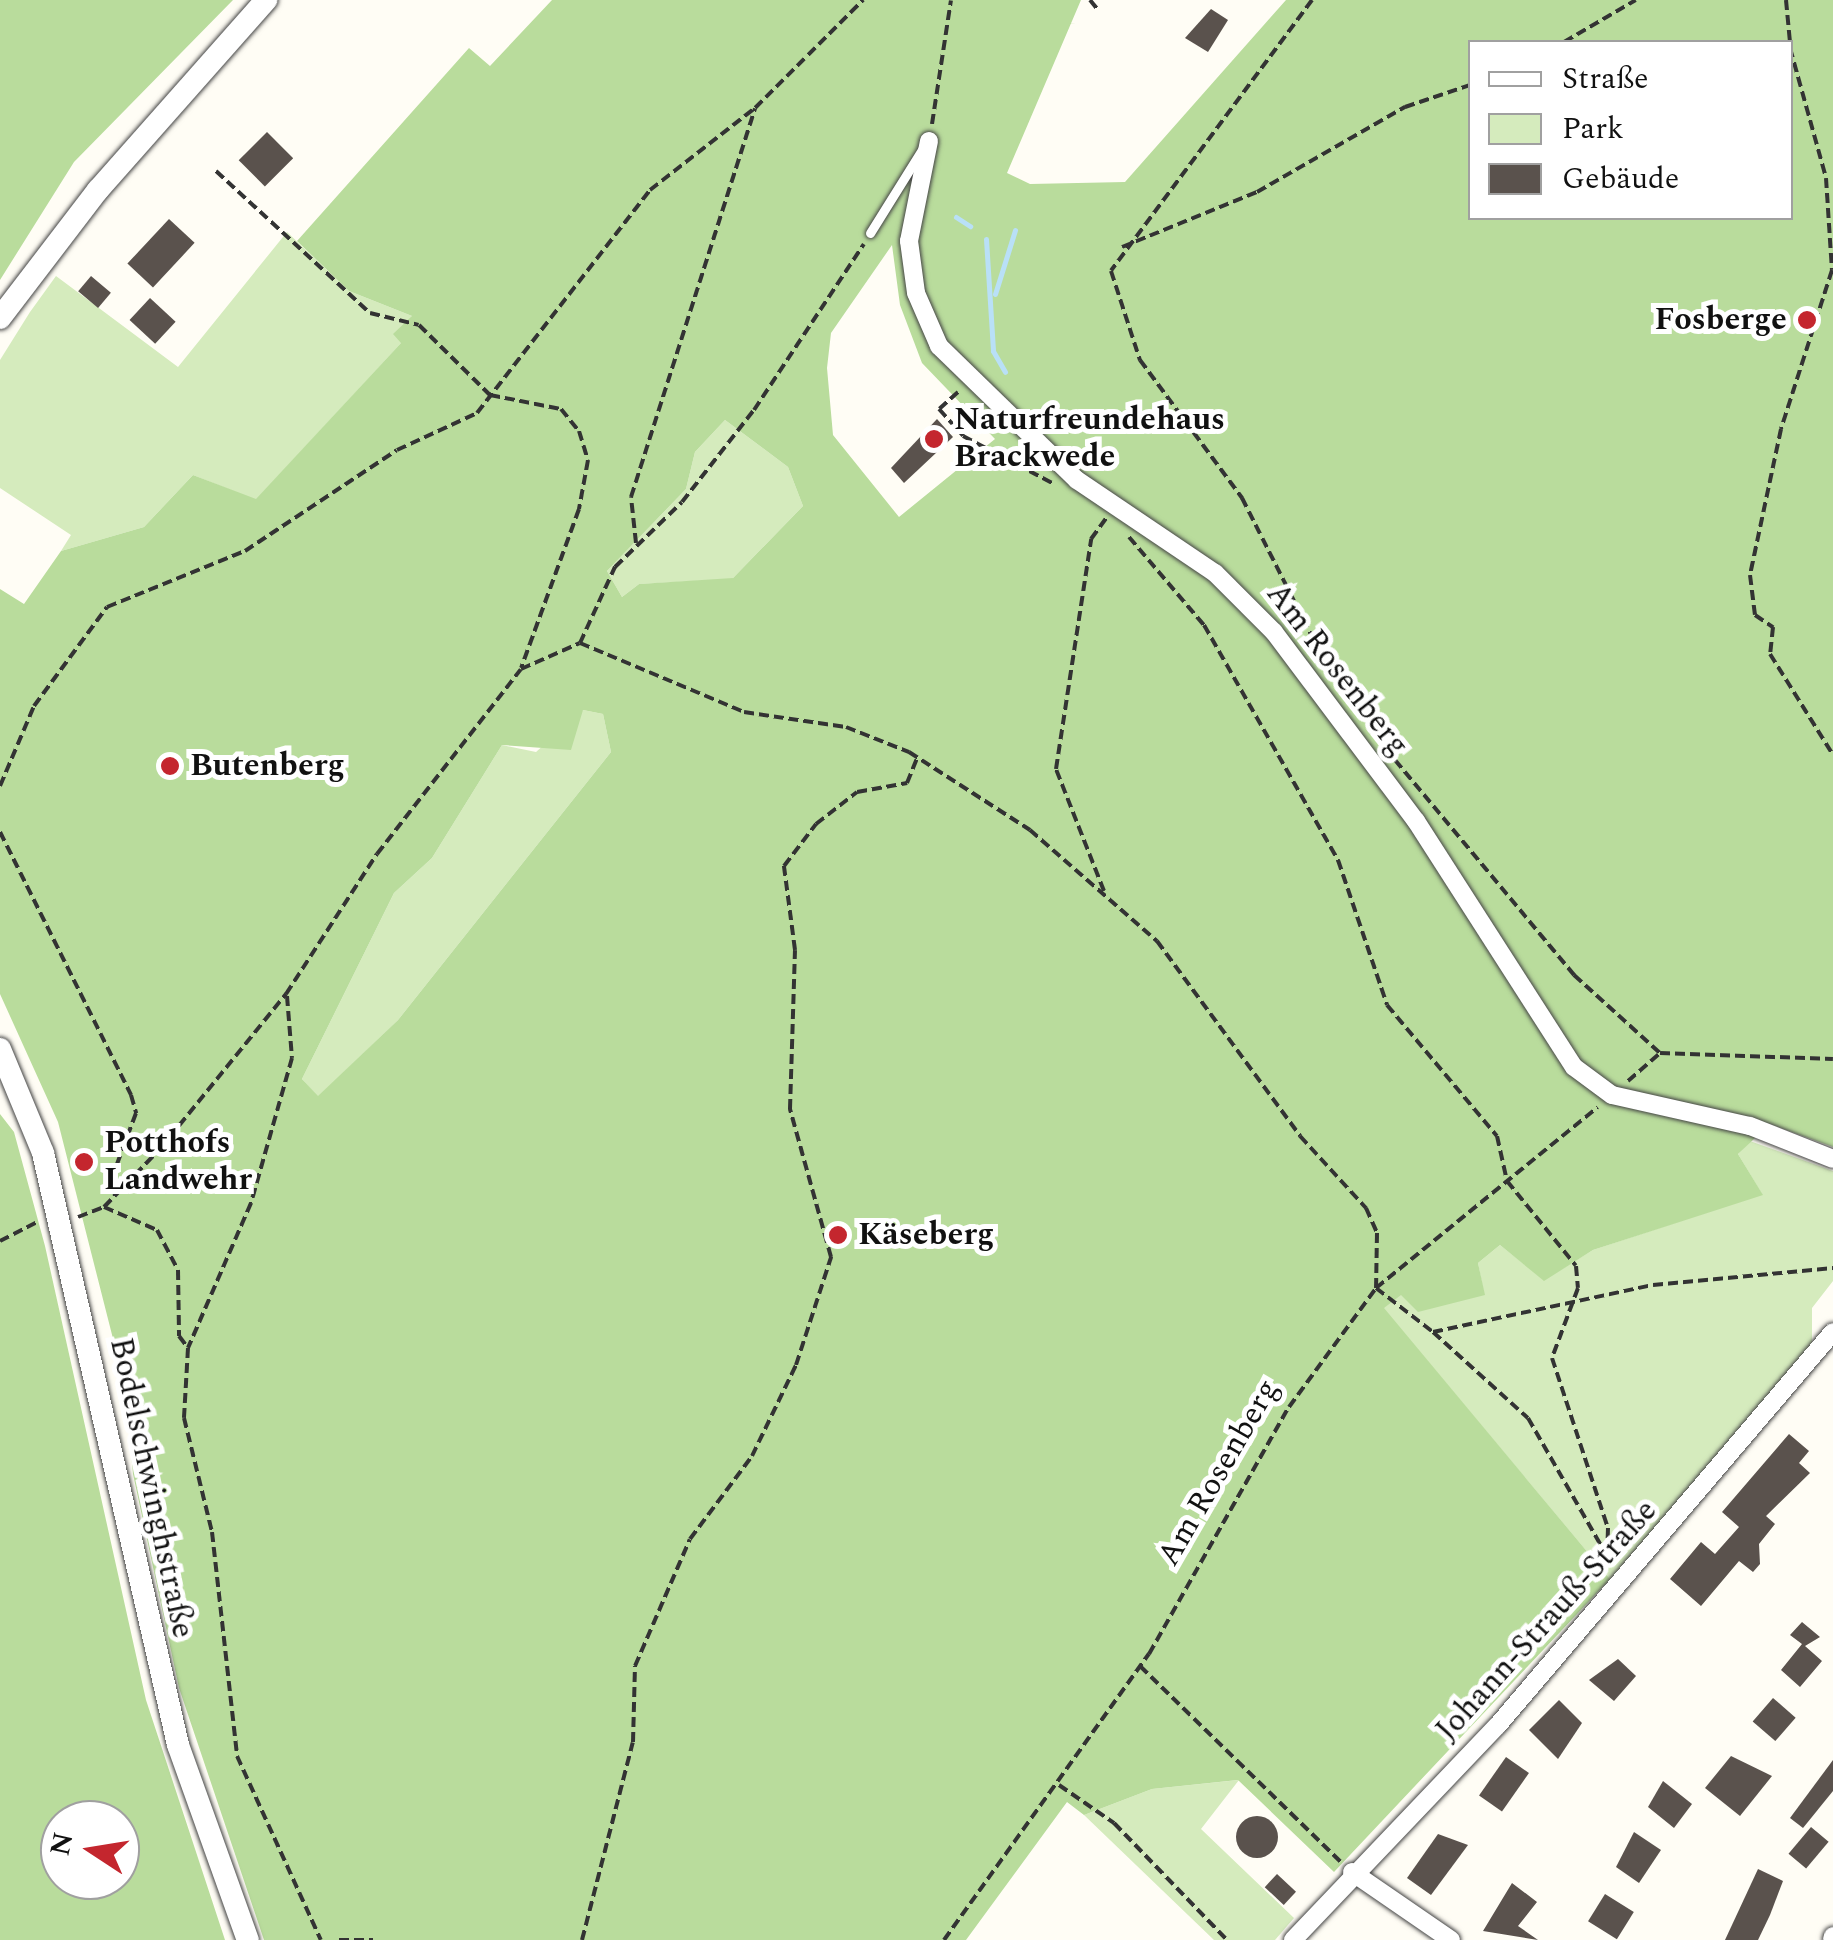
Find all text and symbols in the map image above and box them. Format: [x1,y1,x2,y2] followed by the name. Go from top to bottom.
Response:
[1468,40,1793,220] legend
[1562,56,1649,102] text: Straße
[1562,106,1624,152] text: Park
[1562,156,1679,202] text: Gebäude
[1655,301,1787,339] place label: Fosberge
[1796,309,1818,331] marker: Fosberge
[954,402,1225,477] place label: Naturfreundehaus Brackwede
[923,428,945,450] marker: Naturfreundehaus Brackwede
[1257,576,1417,764] street label: Am Rosenberg
[190,747,345,785] place label: Butenberg
[159,755,181,777] marker: Butenberg
[104,1125,252,1200] place label: Potthofs Landwehr
[73,1151,95,1173] marker: Potthofs Landwehr
[858,1216,994,1254] place label: Käseberg
[827,1224,849,1246] marker: Käseberg
[100,1334,202,1642] street label: Bodelschwinghstraße
[1150,1373,1288,1573] street label: Am Rosenberg
[1428,1492,1666,1750] street label: Johann-Strauß-Straße
[40,1800,140,1900] north arrow
[39,1828,86,1860] text: N

